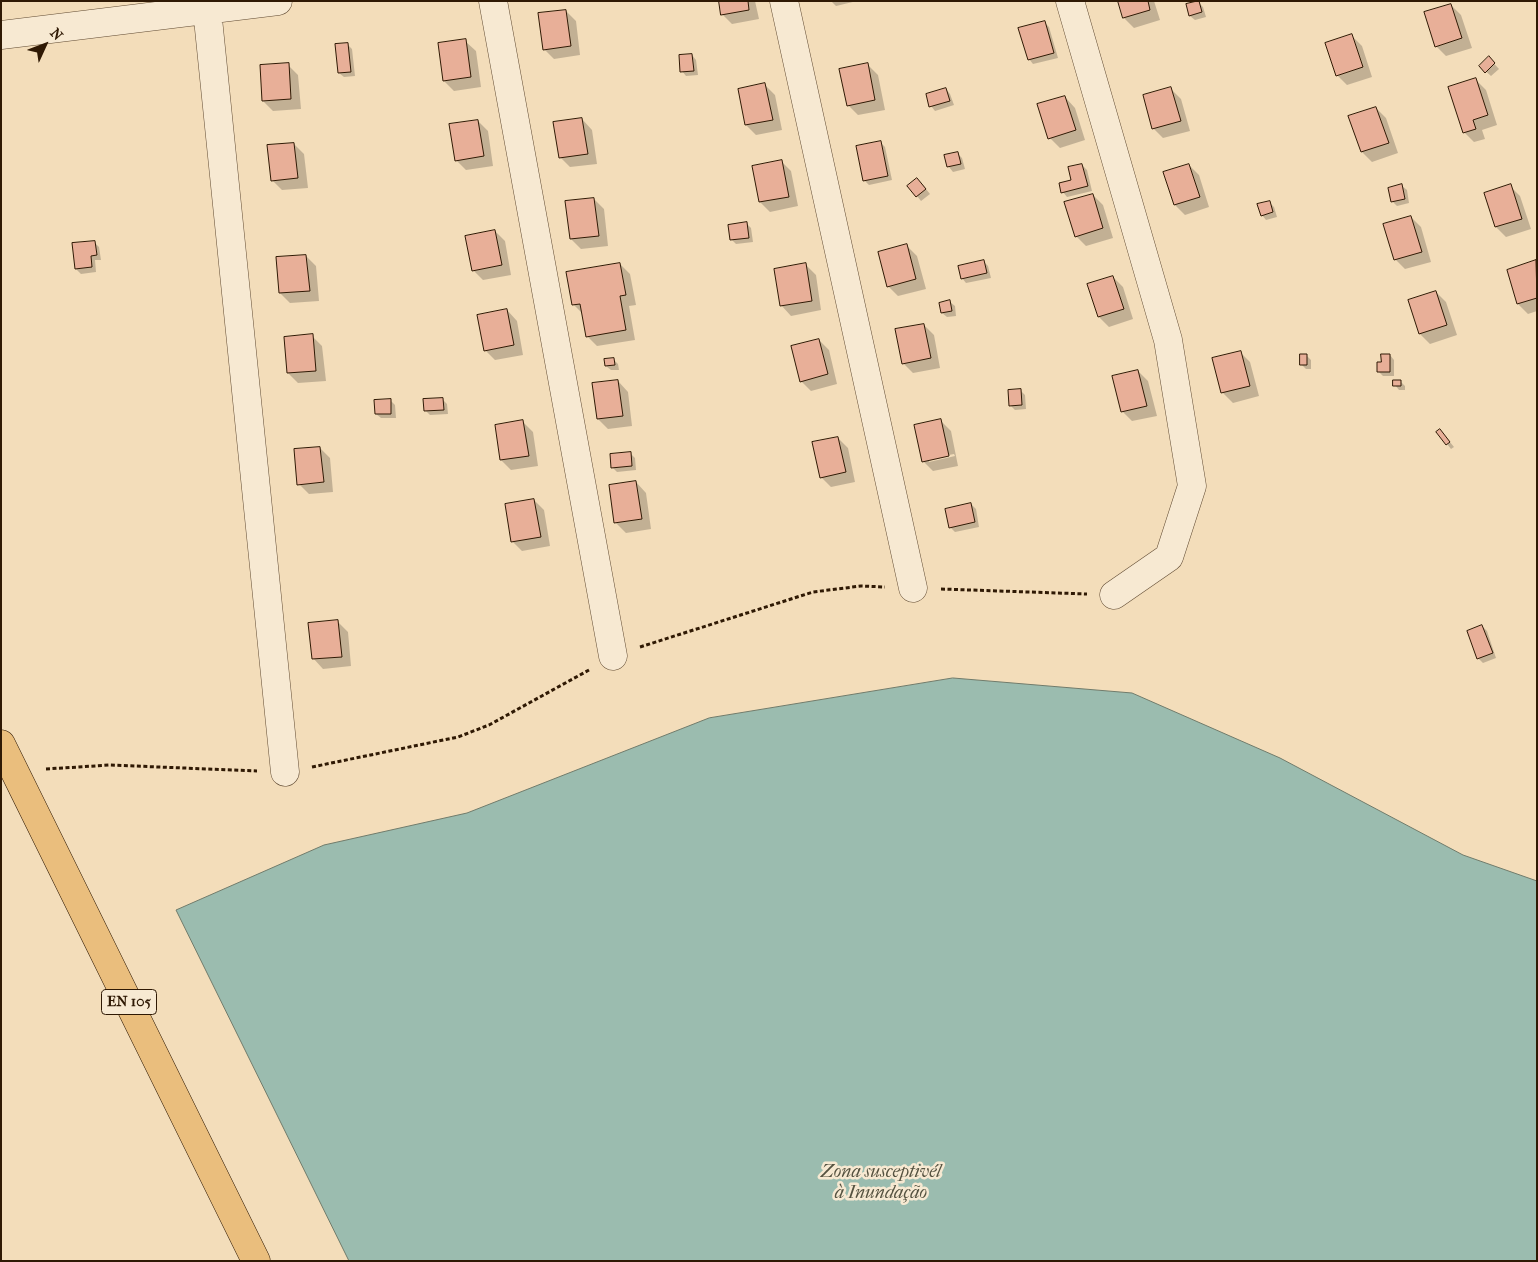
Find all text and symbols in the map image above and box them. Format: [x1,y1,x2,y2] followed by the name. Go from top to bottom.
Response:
[20,20,70,70] north arrow
[46,25,66,44] text: N
[102,990,156,1014] road number: EN 105
[821,1162,941,1204] water label: Zona susceptivél à Inundação

